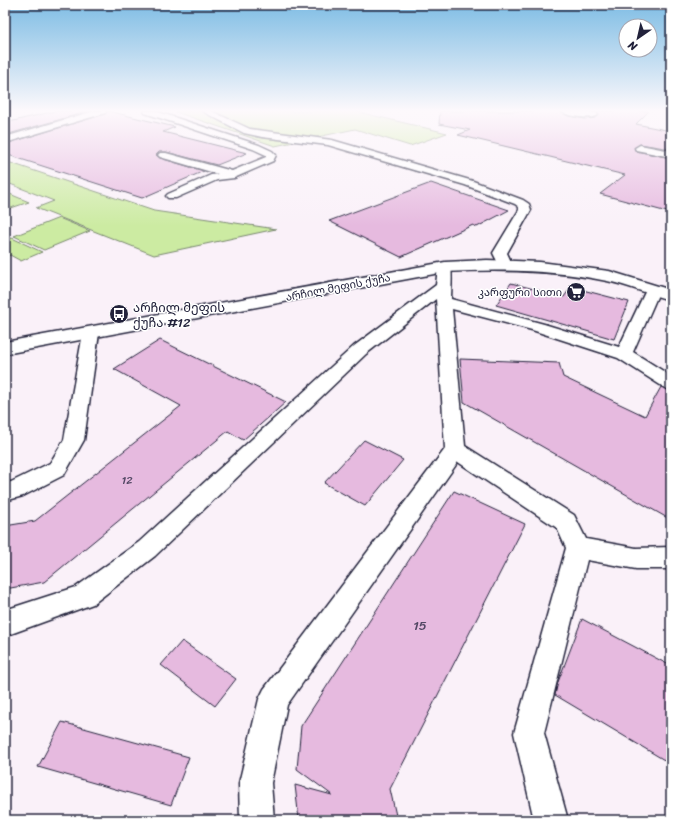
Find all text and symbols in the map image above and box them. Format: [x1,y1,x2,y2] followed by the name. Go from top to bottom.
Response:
[618,18,658,58] north arrow
[624,36,642,56] text: N
[284,268,392,307] street label: არჩილ მეფის ქუჩა
[565,281,587,303] supermarket icon: კარფური სითი
[478,283,562,302] place label: კარფური სითი
[133,296,225,334] place label: არჩილ მეფის ქუჩა #12
[108,303,130,325] bus stop icon: არჩილ მეფის ქუჩა #12
[121,471,133,490] house number: 12
[413,614,427,637] house number: 15

